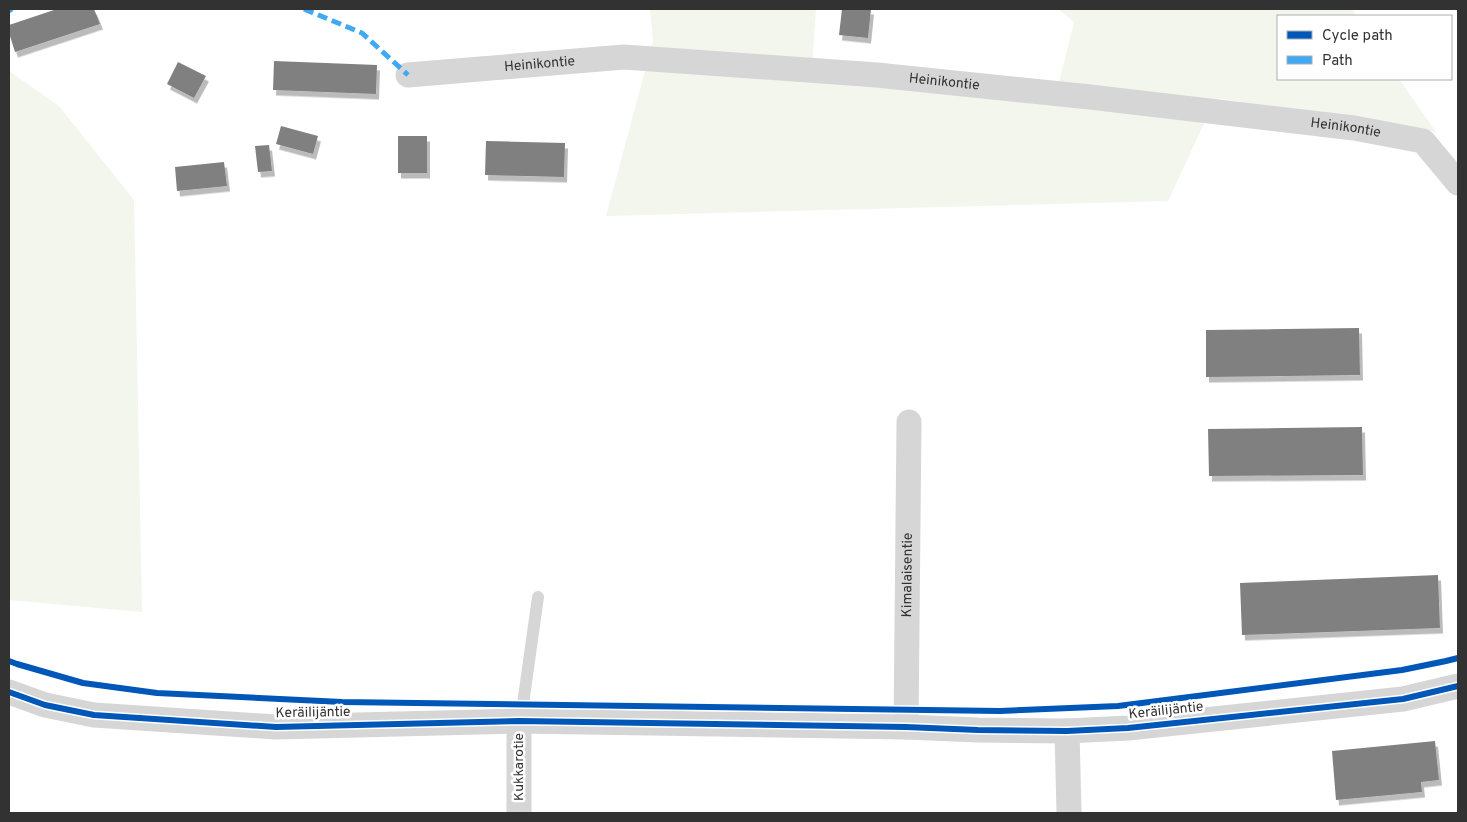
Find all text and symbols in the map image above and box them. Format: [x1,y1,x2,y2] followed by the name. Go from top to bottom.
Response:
[1277,15,1452,80] legend
[1322,27,1393,46] text: Cycle path
[1322,52,1353,71] text: Path
[503,53,576,75] street label: Heinikontie
[908,70,980,94] street label: Heinikontie
[1309,114,1382,141] street label: Heinikontie
[899,533,916,617] street label: Kimalaisentie
[1128,699,1204,723] street label: Keräilijäntie
[275,704,351,722] street label: Keräilijäntie
[511,733,528,801] street label: Kukkarotie

